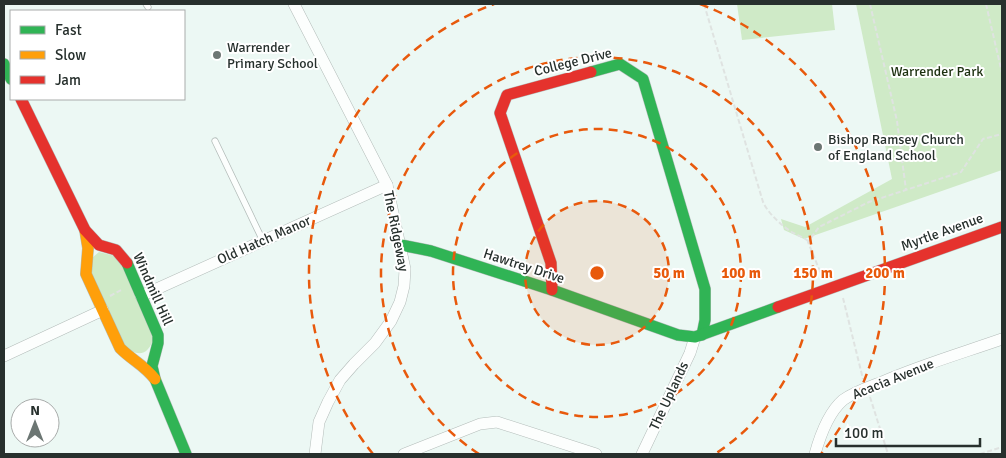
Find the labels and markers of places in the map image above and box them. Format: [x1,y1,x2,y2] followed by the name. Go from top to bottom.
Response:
[227,39,318,72] place label: Warrender Primary School
[211,49,223,61] marker: Warrender Primary School
[828,131,964,164] place label: Bishop Ramsey Church of England School
[812,141,824,153] marker: Bishop Ramsey Church of England School
[588,264,606,282] centre of rings

